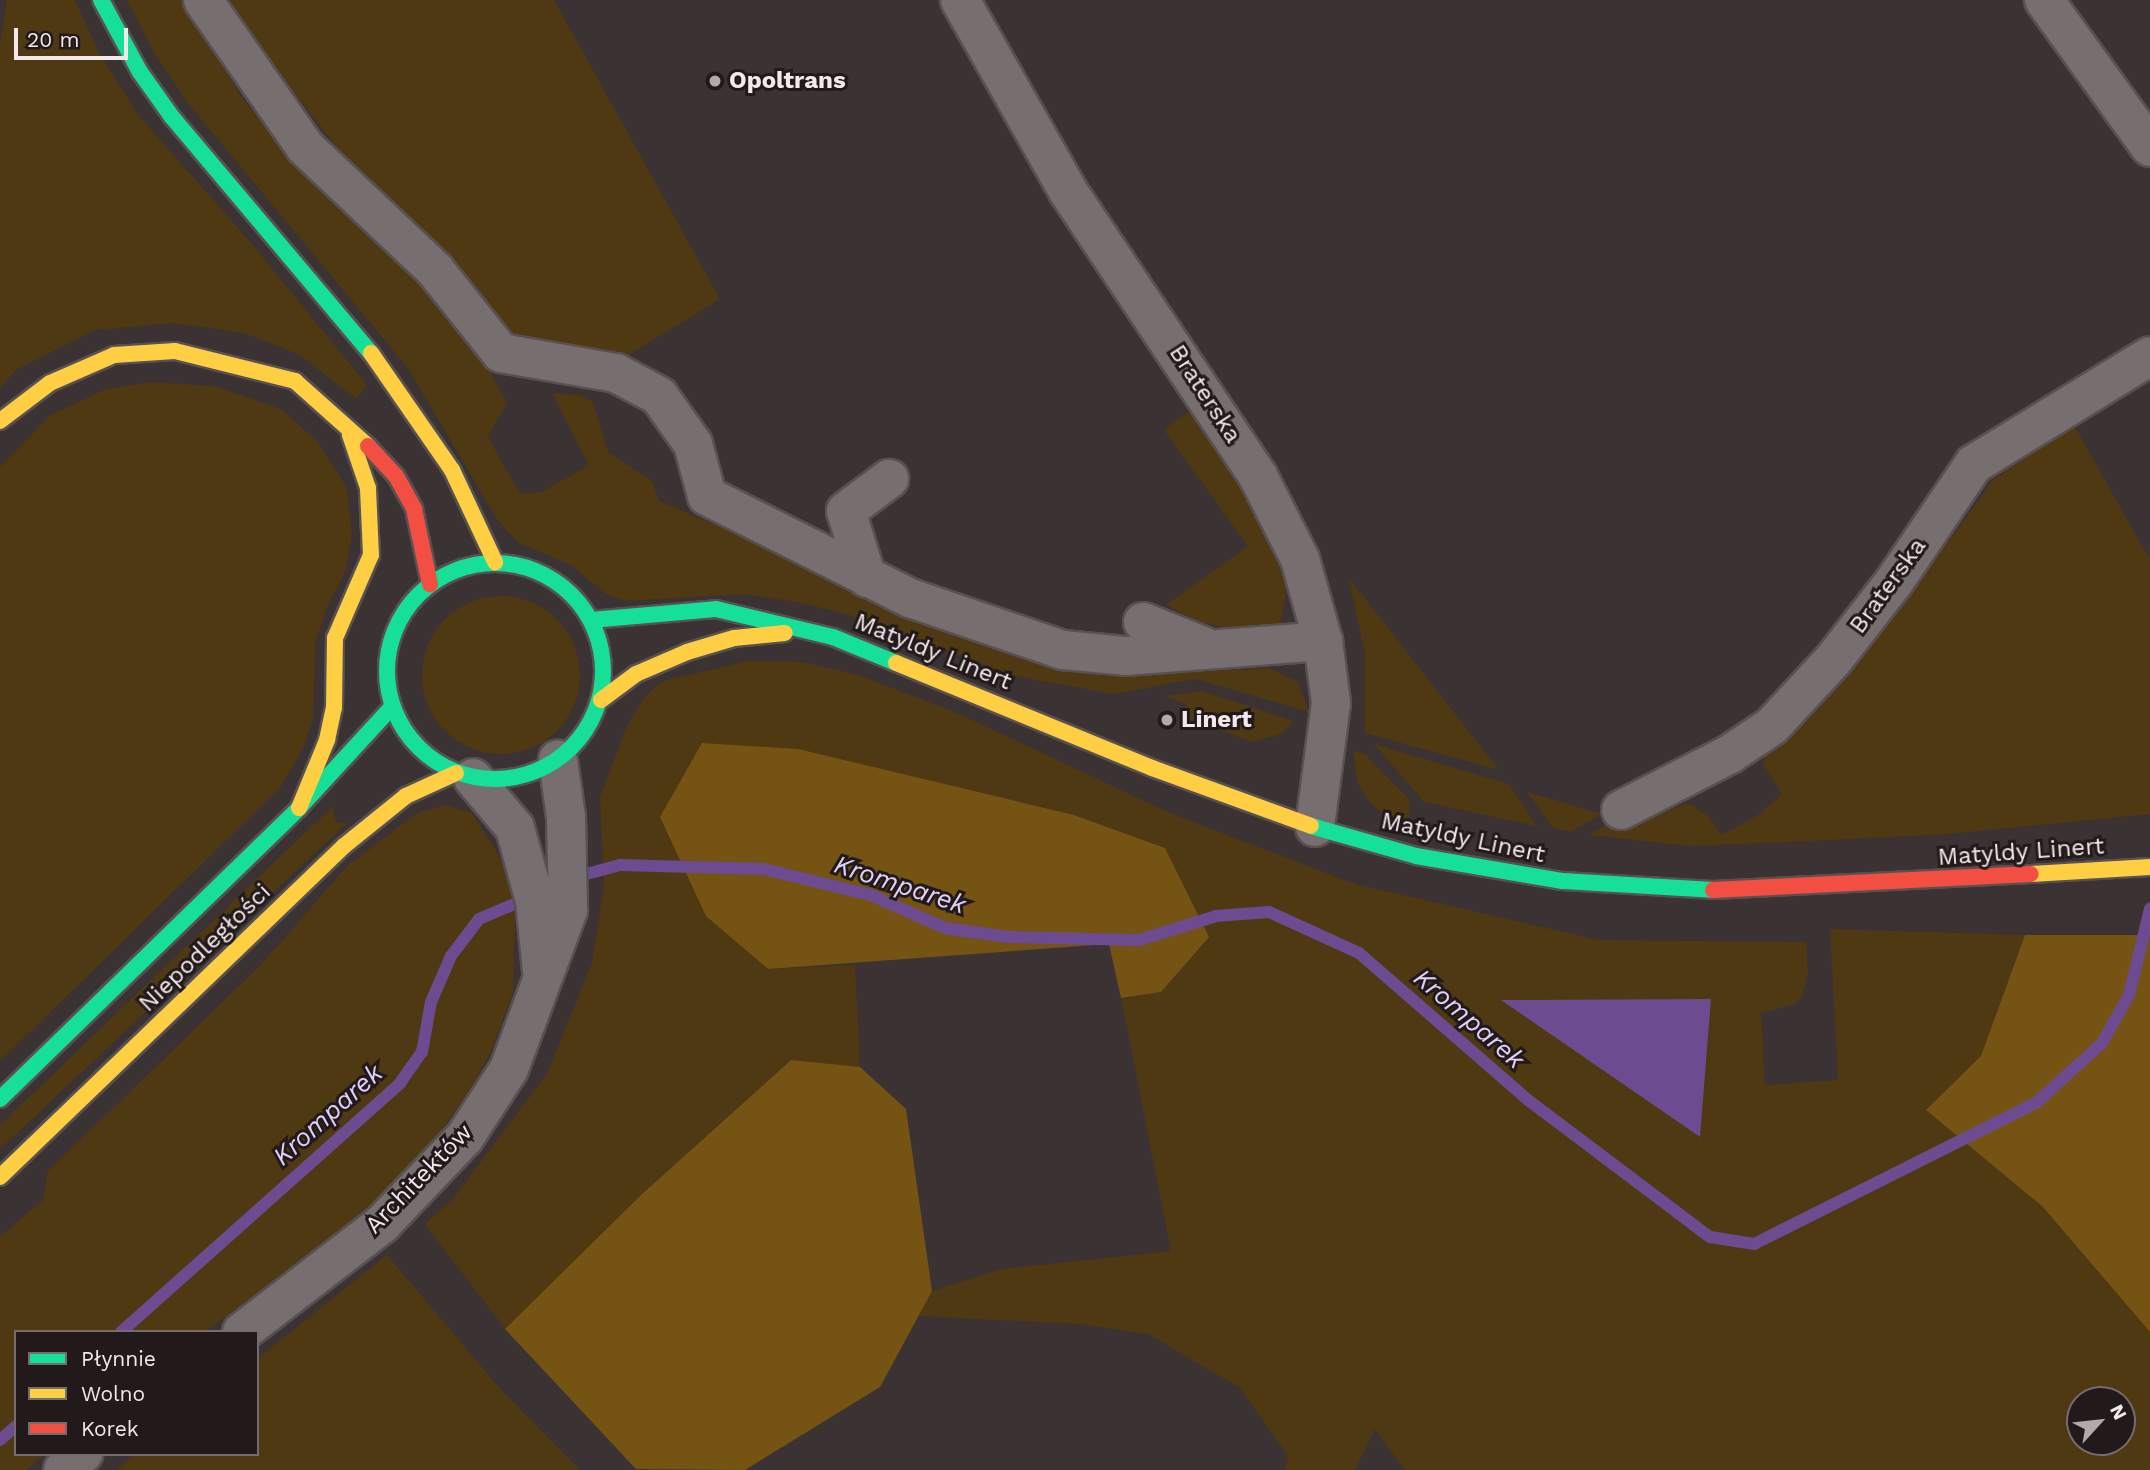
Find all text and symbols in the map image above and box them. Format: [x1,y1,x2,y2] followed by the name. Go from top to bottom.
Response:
[18,14,131,58] scale bar
[27,27,79,52] text: 20 m
[729,67,846,95] place label: Opoltrans
[707,73,723,89] marker: Opoltrans
[1163,340,1247,448] street label: Braterska
[1844,533,1932,639] street label: Braterska
[850,607,1016,697] street label: Matyldy Linert
[1181,706,1252,734] place label: Linert
[1159,712,1175,728] marker: Linert
[1378,807,1548,869] street label: Matyldy Linert
[1936,832,2106,872] street label: Matyldy Linert
[830,849,970,921] water label: Kromparek
[133,878,277,1018] street label: Niepodległości
[1407,962,1531,1076] water label: Kromparek
[267,1058,389,1172] water label: Kromparek
[359,1118,479,1240] street label: Architektów
[14,1330,259,1456] legend
[81,1346,156,1371] text: Płynnie
[81,1381,145,1406] text: Wolno
[2066,1386,2136,1456] north arrow
[2105,1401,2132,1424] text: N
[81,1416,139,1441] text: Korek

